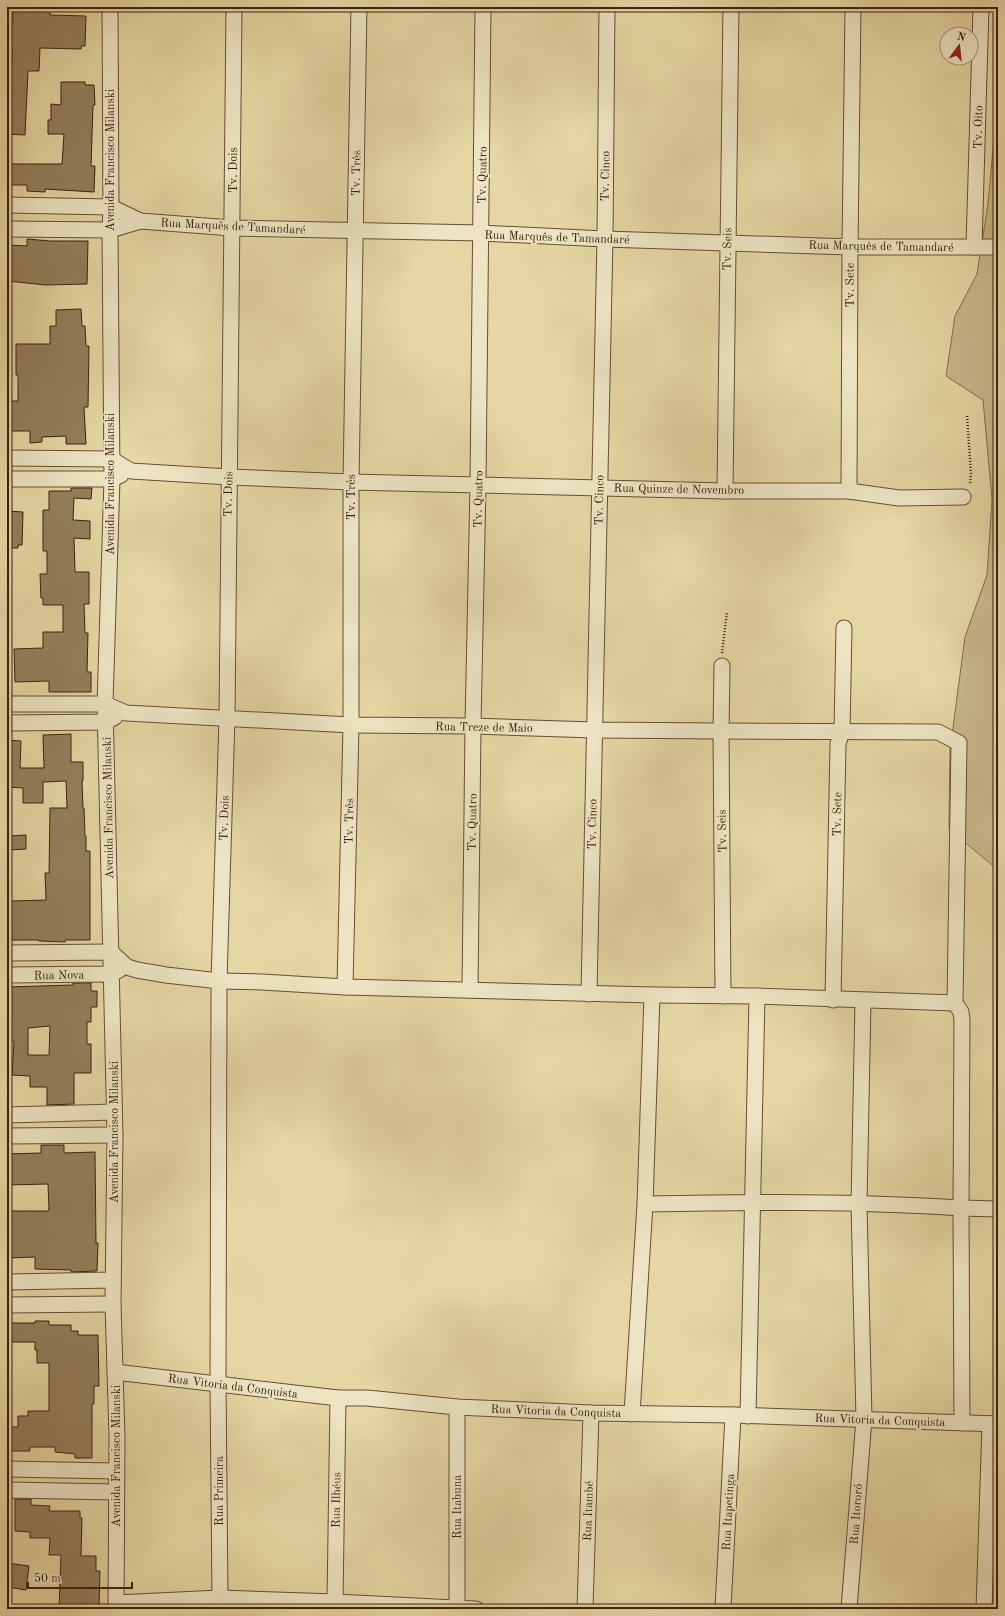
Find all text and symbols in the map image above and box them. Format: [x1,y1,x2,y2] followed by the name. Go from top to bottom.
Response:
[939,26,979,66] north arrow
[956,31,967,44] text: N
[105,89,117,231] street label: Avenida Francisco Milanski
[973,105,985,149] street label: Tv. Oito
[476,146,490,204] street label: Tv. Quatro
[228,147,240,193] street label: Tv. Dois
[351,150,363,196] street label: Tv. Três
[600,151,612,201] street label: Tv. Cinco
[160,217,306,237] street label: Rua Marquês de Tamandaré
[722,227,734,271] street label: Tv. Seis
[484,229,630,247] street label: Rua Marquês de Tamandaré
[808,240,954,254] street label: Rua Marquês de Tamandaré
[845,262,857,307] street label: Tv. Sete
[105,413,117,555] street label: Avenida Francisco Milanski
[472,470,486,528] street label: Tv. Quatro
[223,471,235,517] street label: Tv. Dois
[346,474,358,520] street label: Tv. Três
[594,475,606,525] street label: Tv. Cinco
[614,483,744,497] street label: Rua Quinze de Novembro
[435,721,533,735] street label: Rua Treze de Maio
[102,737,116,879] street label: Avenida Francisco Milanski
[832,791,844,836] street label: Tv. Sete
[466,793,480,851] street label: Tv. Quatro
[218,795,232,841] street label: Tv. Dois
[344,798,356,844] street label: Tv. Três
[587,799,599,849] street label: Tv. Cinco
[717,809,729,853] street label: Tv. Seis
[33,970,85,982] street label: Rua Nova
[109,1061,121,1203] street label: Avenida Francisco Milanski
[167,1373,299,1401] street label: Rua Vitoria da Conquista
[111,1385,123,1527] street label: Avenida Francisco Milanski
[490,1404,622,1420] street label: Rua Vitoria da Conquista
[814,1413,946,1429] street label: Rua Vitoria da Conquista
[214,1456,226,1526] street label: Rua Primeira
[331,1472,343,1528] street label: Rua Ilhéus
[721,1473,737,1551] street label: Rua Itapetinga
[452,1475,464,1539] street label: Rua Itabuna
[582,1480,596,1541] street label: Rua Itambé
[849,1483,865,1545] street label: Rua Itororó
[28,1564,132,1590] scale bar
[34,1572,61,1585] text: 50 m

